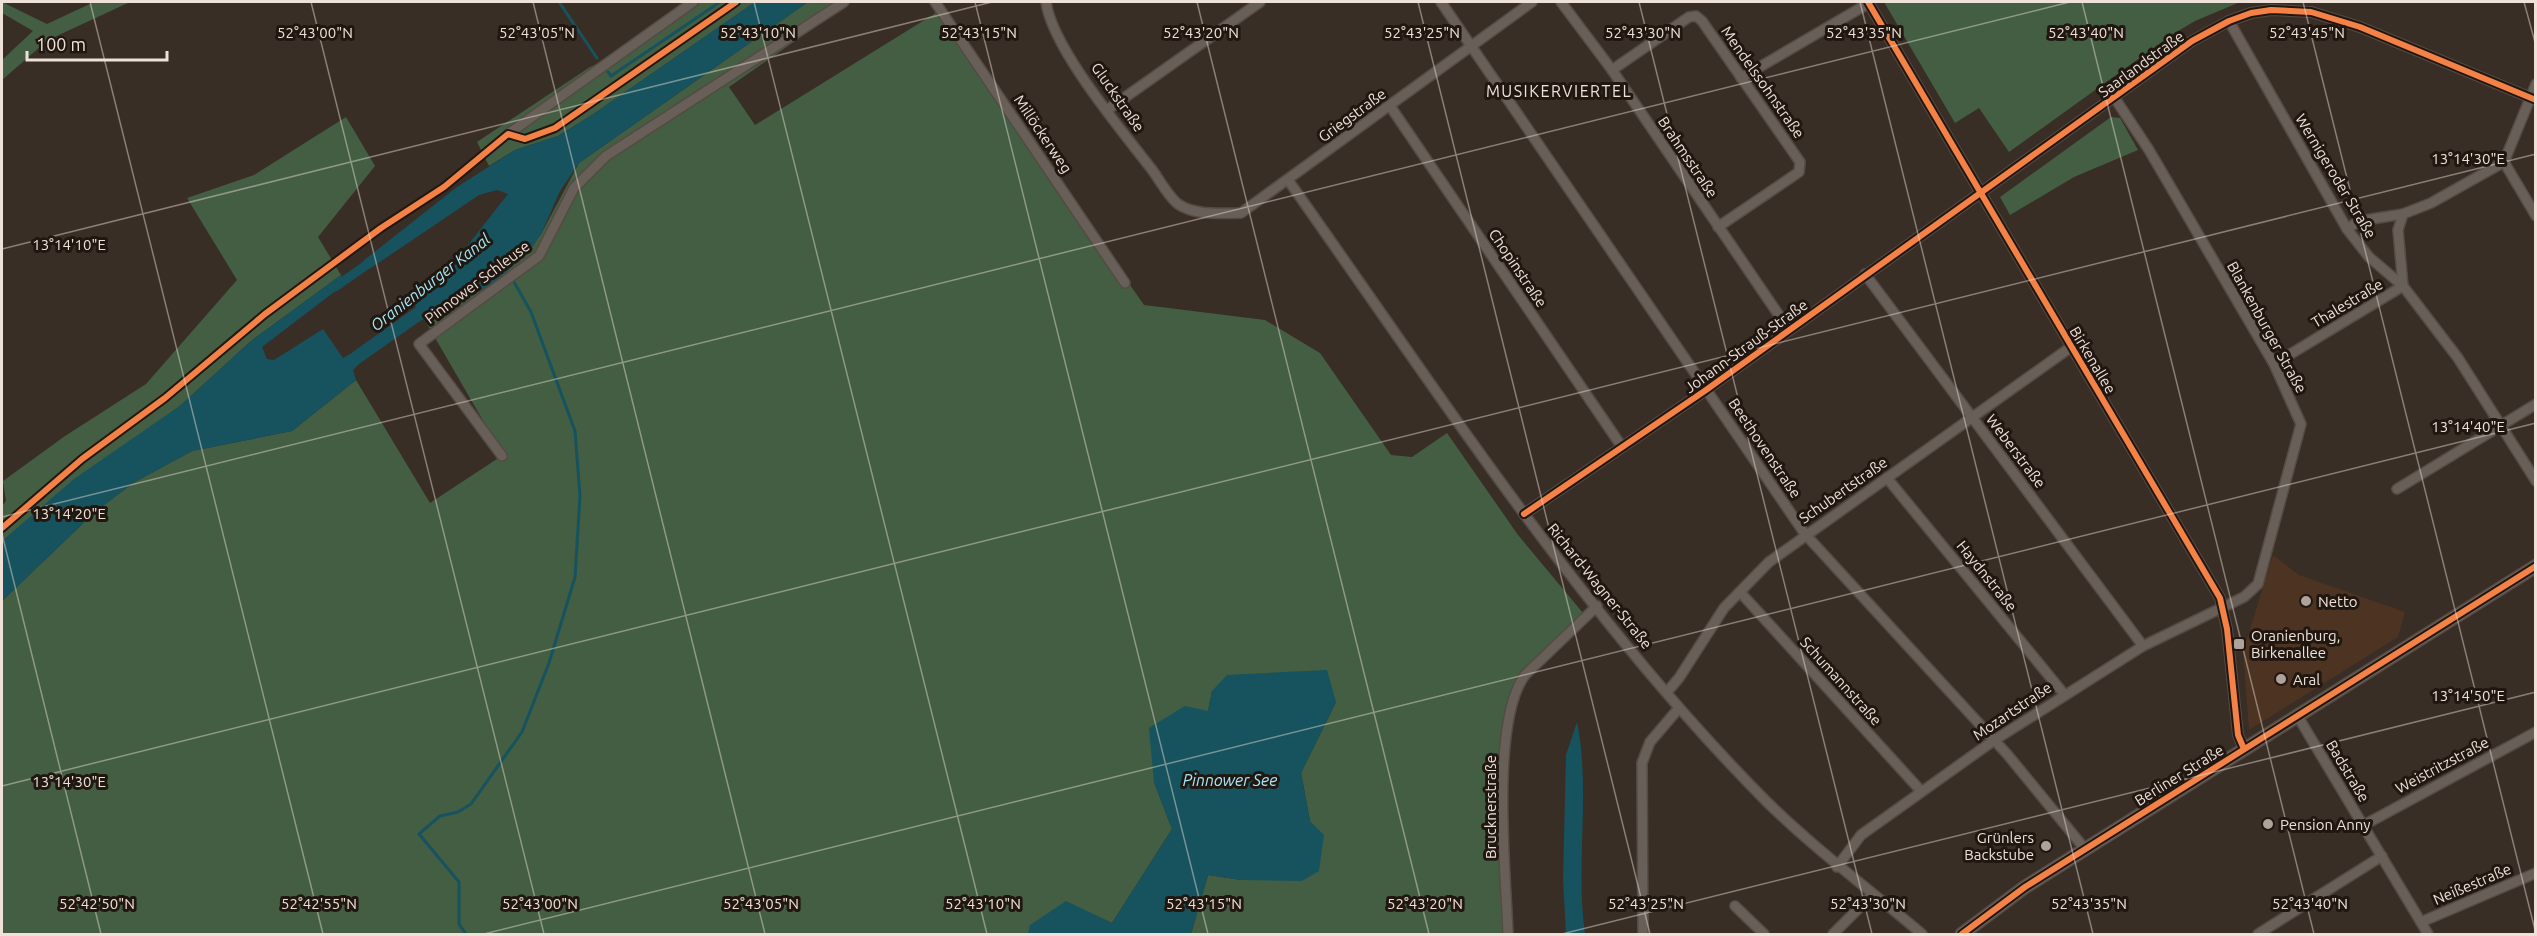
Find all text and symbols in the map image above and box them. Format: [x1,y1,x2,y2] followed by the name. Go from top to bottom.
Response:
[1718,23,1808,141] street label: Mendelssohnstraße
[27,24,166,62] scale bar
[277,24,353,41] text: 52°43'00"N
[499,24,575,41] text: 52°43'05"N
[720,24,796,41] text: 52°43'10"N
[941,24,1017,41] text: 52°43'15"N
[1163,24,1239,41] text: 52°43'20"N
[1384,24,1460,41] text: 52°43'25"N
[1605,24,1681,41] text: 52°43'30"N
[1826,24,1902,41] text: 52°43'35"N
[2048,24,2124,41] text: 52°43'40"N
[2269,24,2345,41] text: 52°43'45"N
[2095,27,2187,101] street label: Saarlandstraße
[36,34,86,54] text: 100 m
[1088,59,1148,135] street label: Gluckstraße
[1486,82,1632,100] district label: MUSIKERVIERTEL
[1315,85,1389,145] street label: Griegstraße
[1011,92,1075,176] street label: Millöckerweg
[2292,111,2380,241] street label: Wernigeroder Straße
[1655,113,1721,201] street label: Brahmsstraße
[2431,150,2505,167] text: 13°14'30"E
[1486,226,1550,310] street label: Chopinstraße
[367,229,494,334] water label: Oranienburger Kanal
[32,236,106,253] text: 13°14'10"E
[421,237,533,327] street label: Pinnower Schleuse
[2224,258,2310,396] street label: Blankenburger Straße
[2308,275,2386,331] street label: Thalestraße
[1681,296,1811,396] street label: Johann-Strauß-Straße
[2066,323,2120,397] street label: Birkenallee
[1725,395,1805,501] street label: Beethovenstraße
[1983,411,2049,491] street label: Weberstraße
[2431,418,2505,435] text: 13°14'40"E
[1796,453,1890,527] street label: Schubertstraße
[32,505,106,522] text: 13°14'20"E
[1544,520,1656,652] street label: Richard-Wagner-Straße
[1953,537,2021,615] street label: Haydnstraße
[2318,593,2358,610] place label: Netto
[2299,594,2313,608] marker: Netto
[2251,627,2340,661] place label: Oranienburg, Birkenallee
[1797,633,1885,729] street label: Schumannstraße
[2232,637,2246,651] marker: Oranienburg, Birkenallee
[2293,671,2320,688] place label: Aral
[2274,672,2288,686] marker: Aral
[1970,679,2054,743] street label: Mozartstraße
[2431,687,2505,704] text: 13°14'50"E
[2392,733,2492,797] street label: Weistritzstraße
[2323,737,2373,805] street label: Badstraße
[2131,741,2227,809] street label: Berliner Straße
[1482,755,1499,859] street label: Brucknerstraße
[1183,771,1277,789] water label: Pinnower See
[32,773,106,790] text: 13°14'30"E
[2280,816,2370,833] place label: Pension Anny
[2261,817,2275,831] marker: Pension Anny
[1964,829,2034,863] place label: Grünlers Backstube
[2039,839,2053,853] marker: Grünlers Backstube
[2430,860,2514,908] street label: Neißestraße
[59,895,135,912] text: 52°42'50"N
[281,895,357,912] text: 52°42'55"N
[502,895,578,912] text: 52°43'00"N
[723,895,799,912] text: 52°43'05"N
[945,895,1021,912] text: 52°43'10"N
[1166,895,1242,912] text: 52°43'15"N
[1387,895,1463,912] text: 52°43'20"N
[1608,895,1684,912] text: 52°43'25"N
[1830,895,1906,912] text: 52°43'30"N
[2051,895,2127,912] text: 52°43'35"N
[2272,895,2348,912] text: 52°43'40"N

